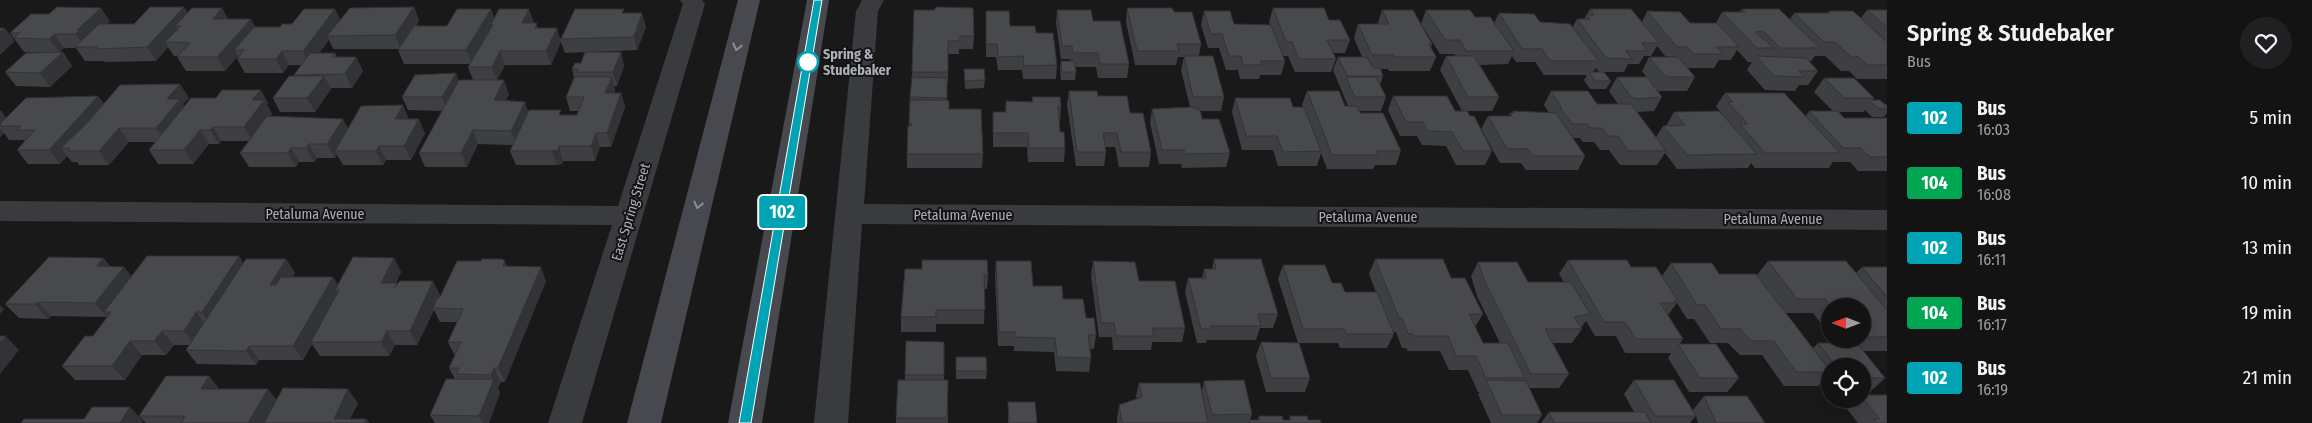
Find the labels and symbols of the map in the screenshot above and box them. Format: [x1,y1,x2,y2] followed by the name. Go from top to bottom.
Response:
[733,43,743,51] one-way arrow
[823,46,892,79] place label: Spring & Studebaker
[797,51,819,73] marker: Spring & Studebaker
[608,161,654,263] street label: East Spring Street
[753,196,811,228] line badge: 102
[693,200,704,209] one-way arrow
[265,206,365,223] street label: Petaluma Avenue
[913,207,1013,224] street label: Petaluma Avenue
[1318,209,1418,226] street label: Petaluma Avenue
[1723,211,1823,228] street label: Petaluma Avenue
[1821,298,1871,348] north arrow

